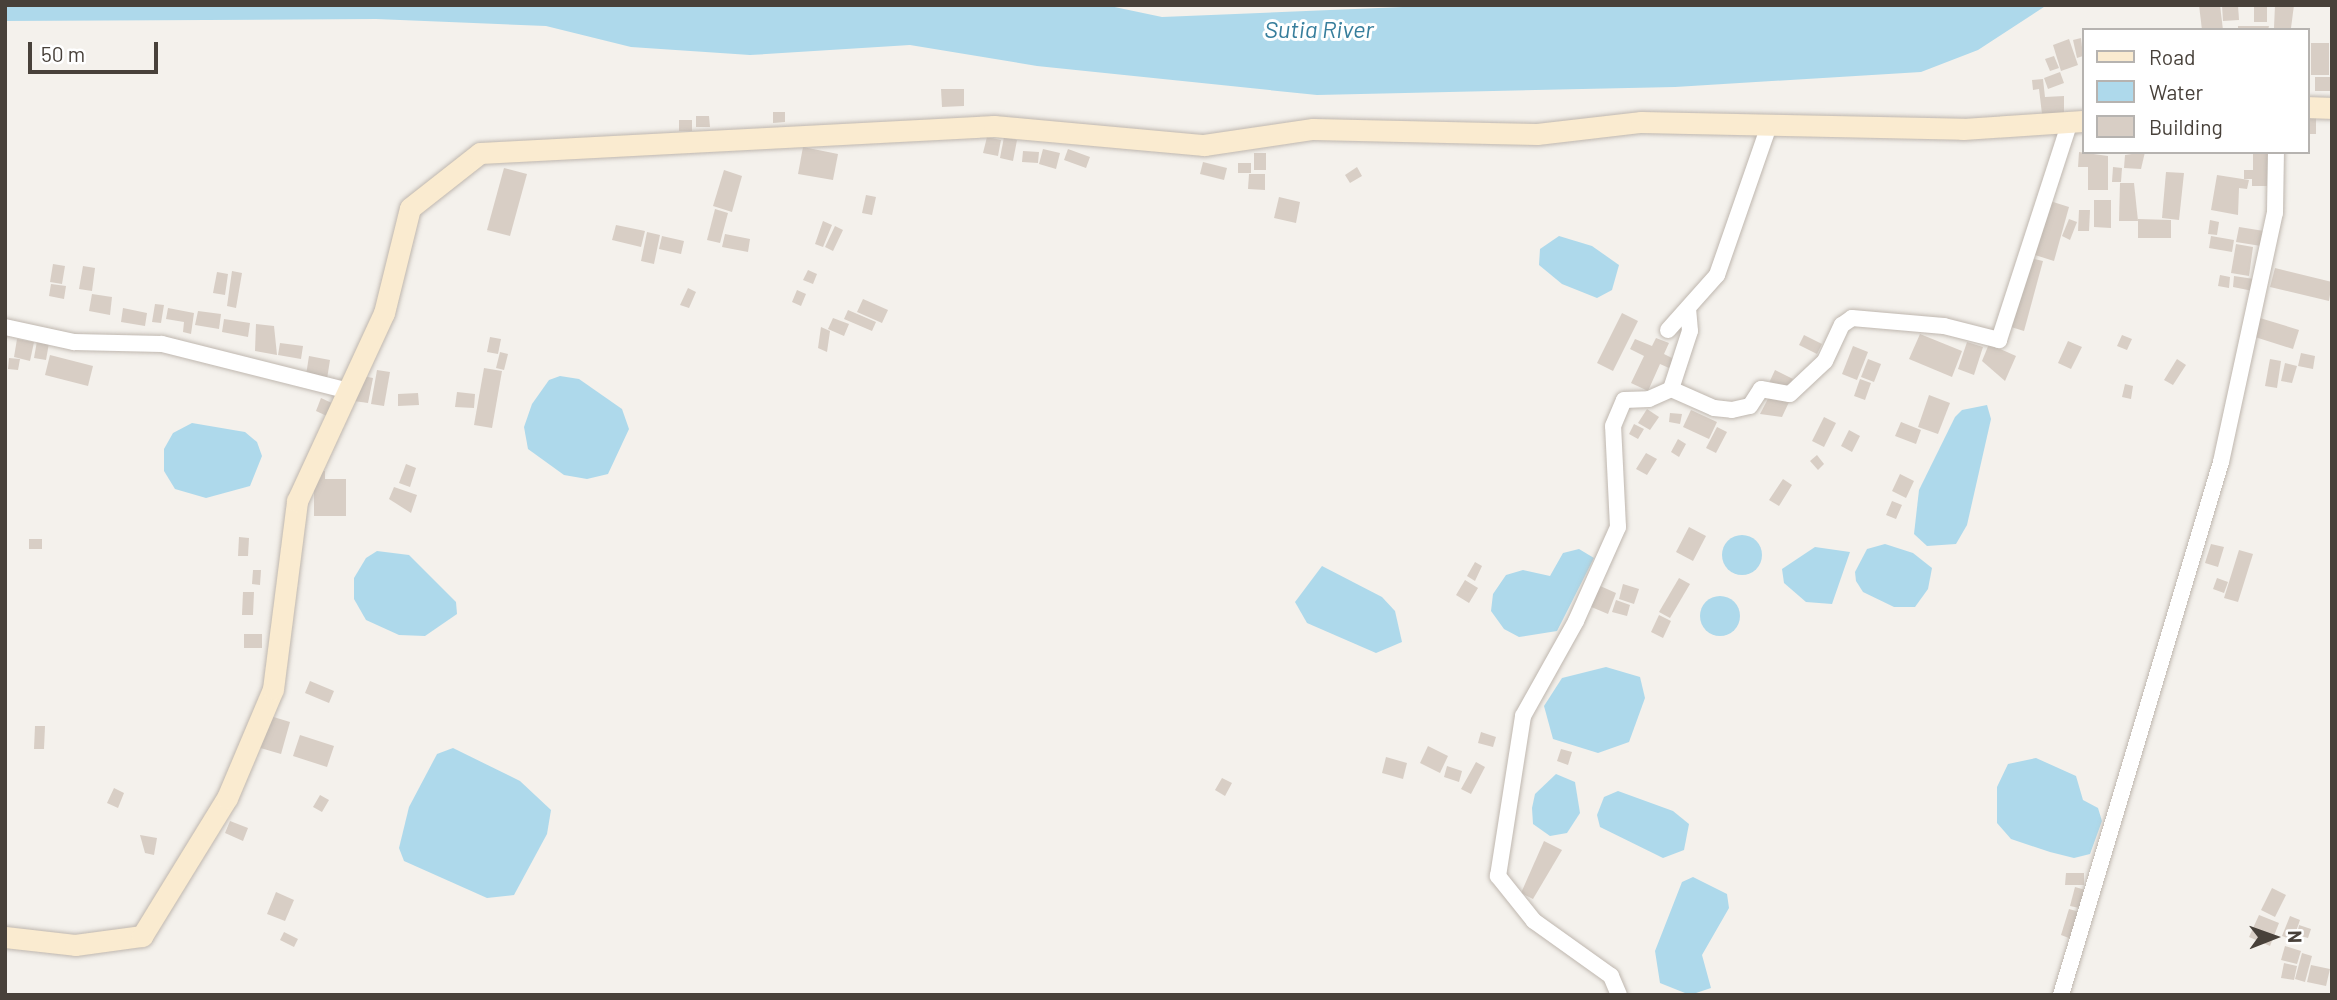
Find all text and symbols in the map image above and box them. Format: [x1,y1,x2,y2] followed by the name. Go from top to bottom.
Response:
[1264,15,1374,43] water label: Sutia River
[32,28,161,72] scale bar
[2082,28,2309,154] legend
[41,41,85,66] text: 50 m
[2149,44,2195,69] text: Road
[2149,79,2203,104] text: Water
[2149,114,2223,139] text: Building
[2239,902,2309,972] north arrow
[2284,930,2307,943] text: N

